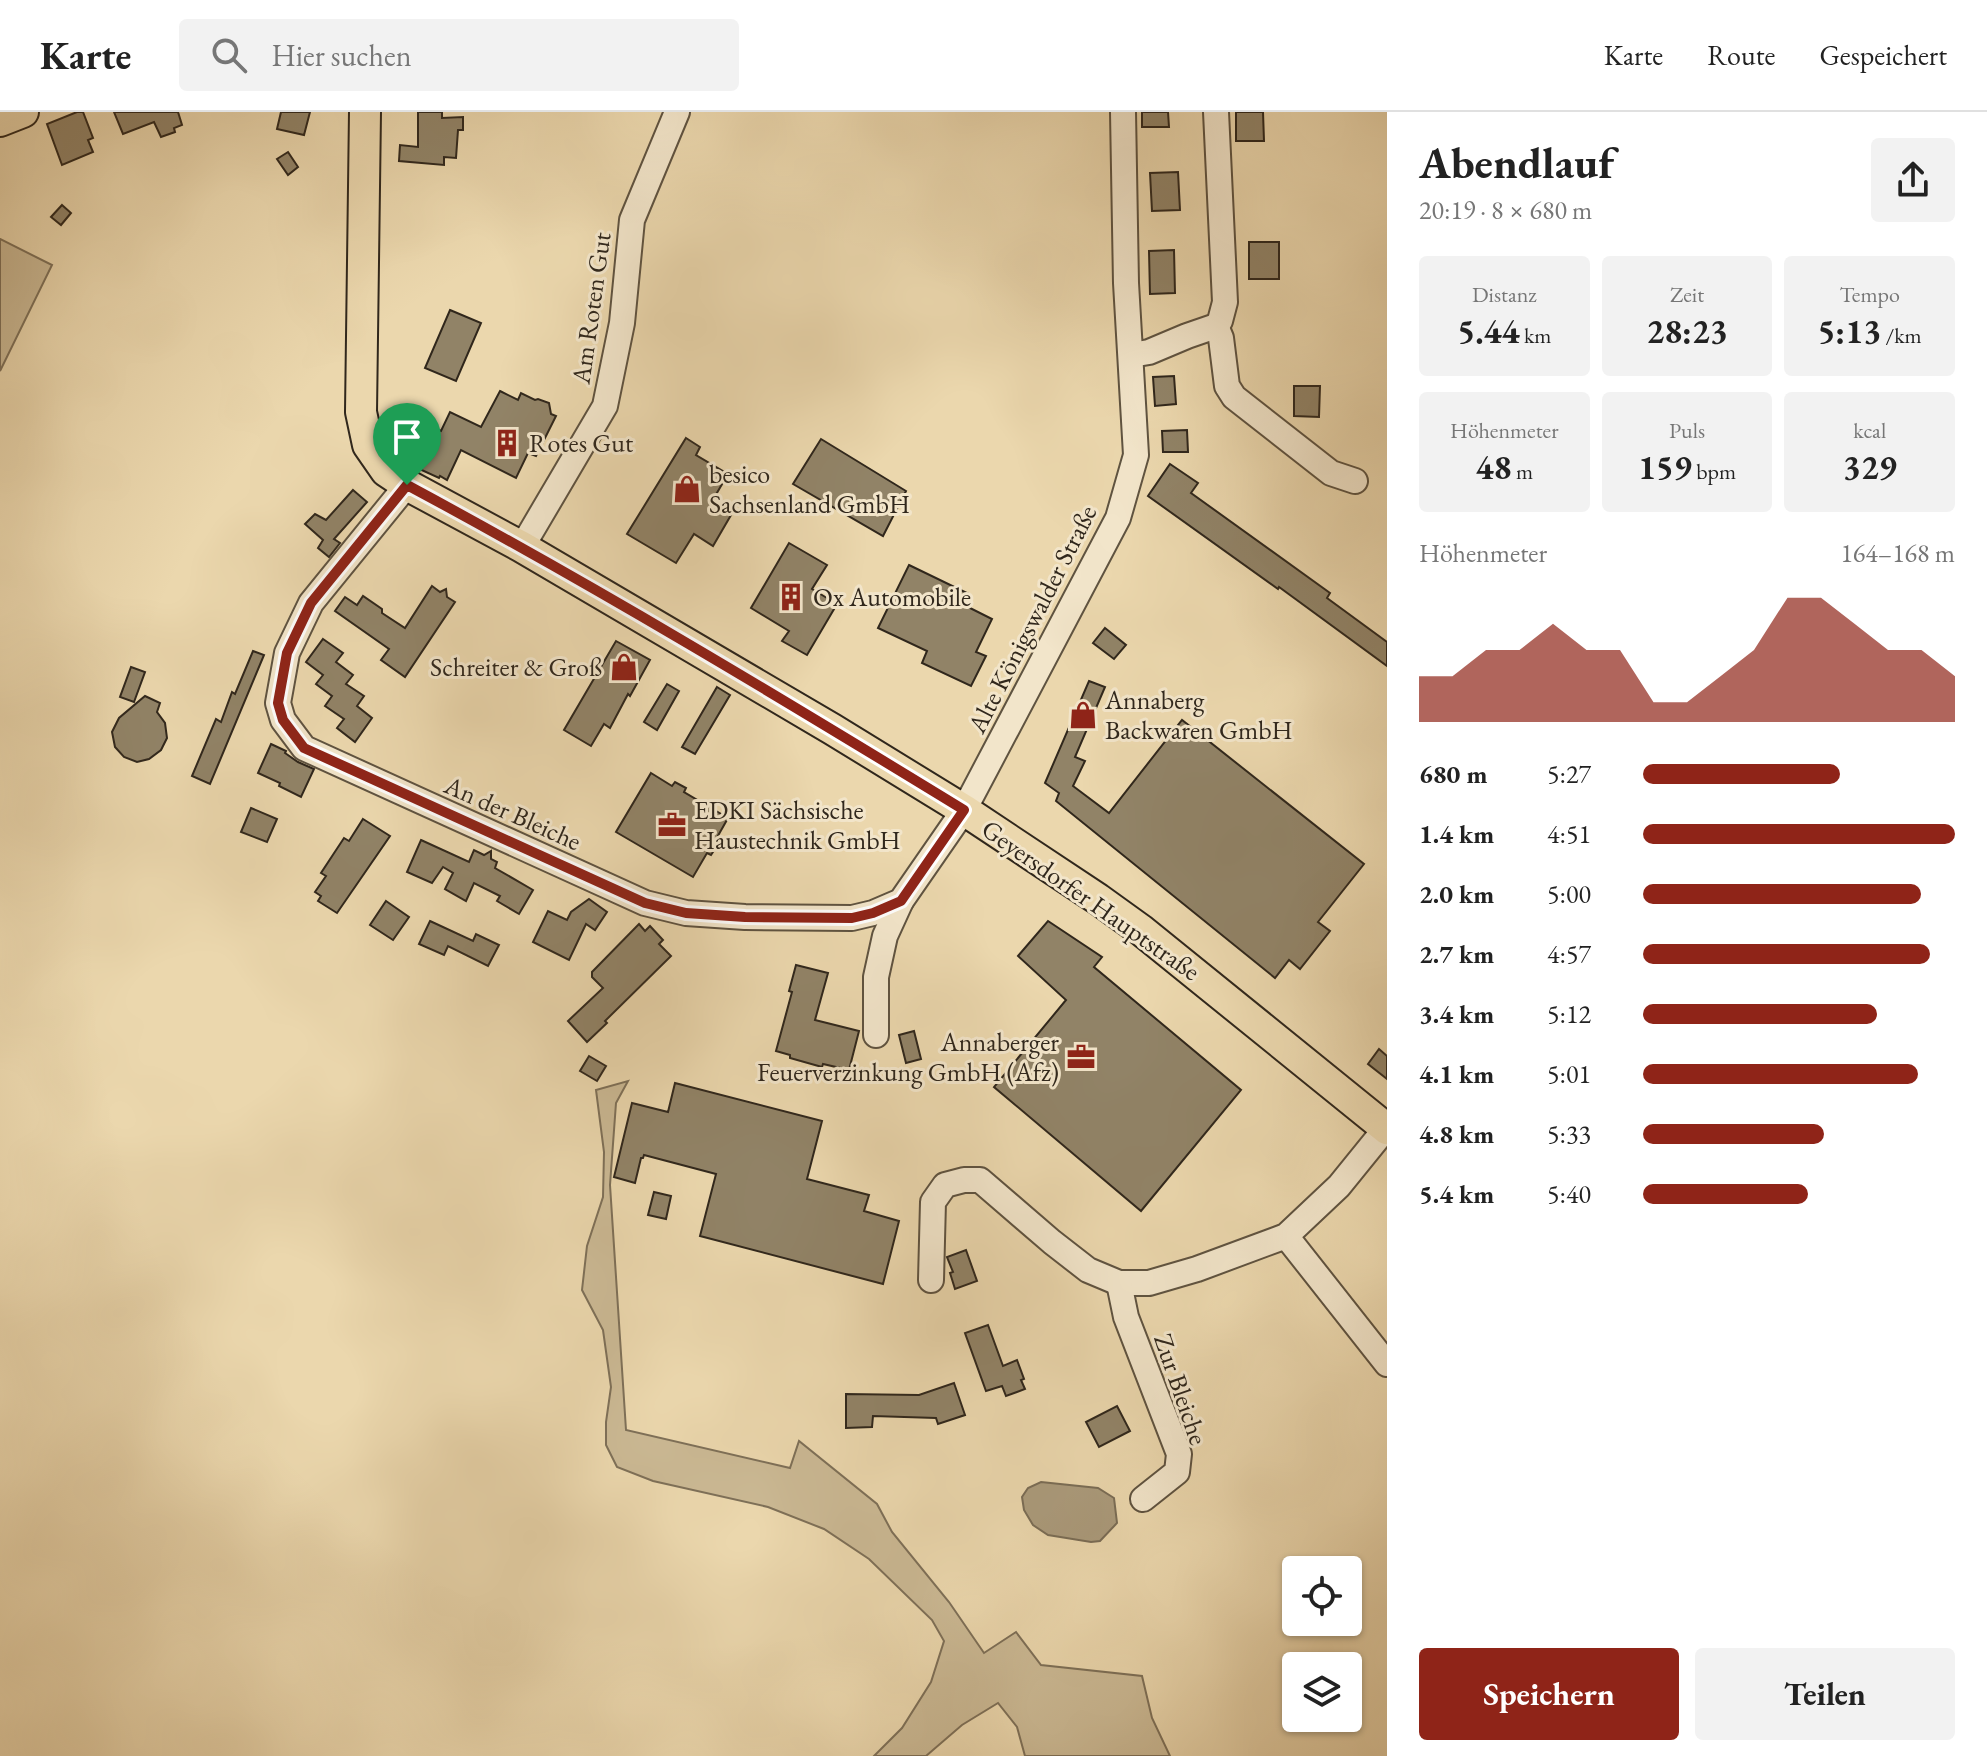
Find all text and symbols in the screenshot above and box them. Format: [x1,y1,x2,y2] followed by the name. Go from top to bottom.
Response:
[179,19,739,91] search box
[40,31,131,80] text: Karte
[207,33,251,77] icon: search
[271,36,412,75] text: Hier suchen
[1604,37,1663,73] text: Karte
[1707,37,1775,73] text: Route
[1819,37,1947,73] text: Gespeichert
[1419,134,1614,191] text: Abendlauf
[1871,138,1955,222] button: share
[1419,193,1592,227] text: 20:19 · 8 × 680 m
[563,230,618,387] street label: Am Roten Gut
[1472,280,1537,309] text: Distanz
[1670,280,1704,309] text: Zeit
[1839,280,1900,309] text: Tempo
[1457,309,1520,353] text: 5.44
[1646,309,1728,353] text: 28:23
[1818,309,1881,353] text: 5:13
[1520,321,1551,350] text: km
[1881,321,1922,350] text: /km
[373,403,441,485] pin
[385,415,429,459] icon: arrive
[1450,416,1559,445] text: Höhenmeter
[1669,416,1705,445] text: Puls
[1853,416,1886,445] text: kcal
[529,426,633,460] place label: Rotes Gut
[492,428,522,458] building icon: Rotes Gut
[1476,445,1512,489] text: 48
[1638,445,1692,489] text: 159
[1843,445,1897,489] text: 329
[709,457,910,521] place label: besico Sachsenland GmbH
[1512,457,1533,486] text: m
[1692,457,1736,486] text: bpm
[672,474,702,504] shop icon: besico Sachsenland GmbH
[959,499,1104,740] street label: Alte Königswalder Straße
[1419,536,1547,570] text: Höhenmeter
[1840,536,1955,570] text: 164–168 m
[813,580,971,614] place label: Ox Automobile
[776,582,806,612] building icon: Ox Automobile
[430,650,602,684] place label: Schreiter & Groß
[609,652,639,682] shop icon: Schreiter & Groß
[1104,683,1293,747] place label: Annaberg Backwaren GmbH
[1068,700,1098,730] shop icon: Annaberg Backwaren GmbH
[1419,757,1487,791] text: 680 m
[1547,757,1591,791] text: 5:27
[438,767,587,858] street label: An der Bleiche
[694,793,901,857] place label: EDKI Sächsische Haustechnik GmbH
[657,810,687,840] office icon: EDKI Sächsische Haustechnik GmbH
[975,812,1207,988] street label: Geyersdorfer Hauptstraße
[1419,817,1494,851] text: 1.4 km
[1547,817,1591,851] text: 4:51
[1419,877,1494,911] text: 2.0 km
[1547,877,1591,911] text: 5:00
[1419,937,1494,971] text: 2.7 km
[1547,937,1591,971] text: 4:57
[1419,997,1494,1031] text: 3.4 km
[1547,997,1591,1031] text: 5:12
[757,1025,1059,1089] place label: Annaberger Feuerverzinkung GmbH (Afz)
[1066,1042,1096,1072] office icon: Annaberger Feuerverzinkung GmbH (Afz)
[1419,1057,1494,1091] text: 4.1 km
[1547,1057,1591,1091] text: 5:01
[1419,1117,1494,1151] text: 4.8 km
[1547,1117,1591,1151] text: 5:33
[1419,1177,1494,1211] text: 5.4 km
[1547,1177,1591,1211] text: 5:40
[1146,1329,1216,1449] street label: Zur Bleiche
[1282,1556,1362,1732] map controls
[1282,1556,1362,1636] button: locate
[1419,1648,1679,1740] button: Speichern
[1695,1648,1955,1740] button: Teilen
[1282,1652,1362,1732] button: layers

